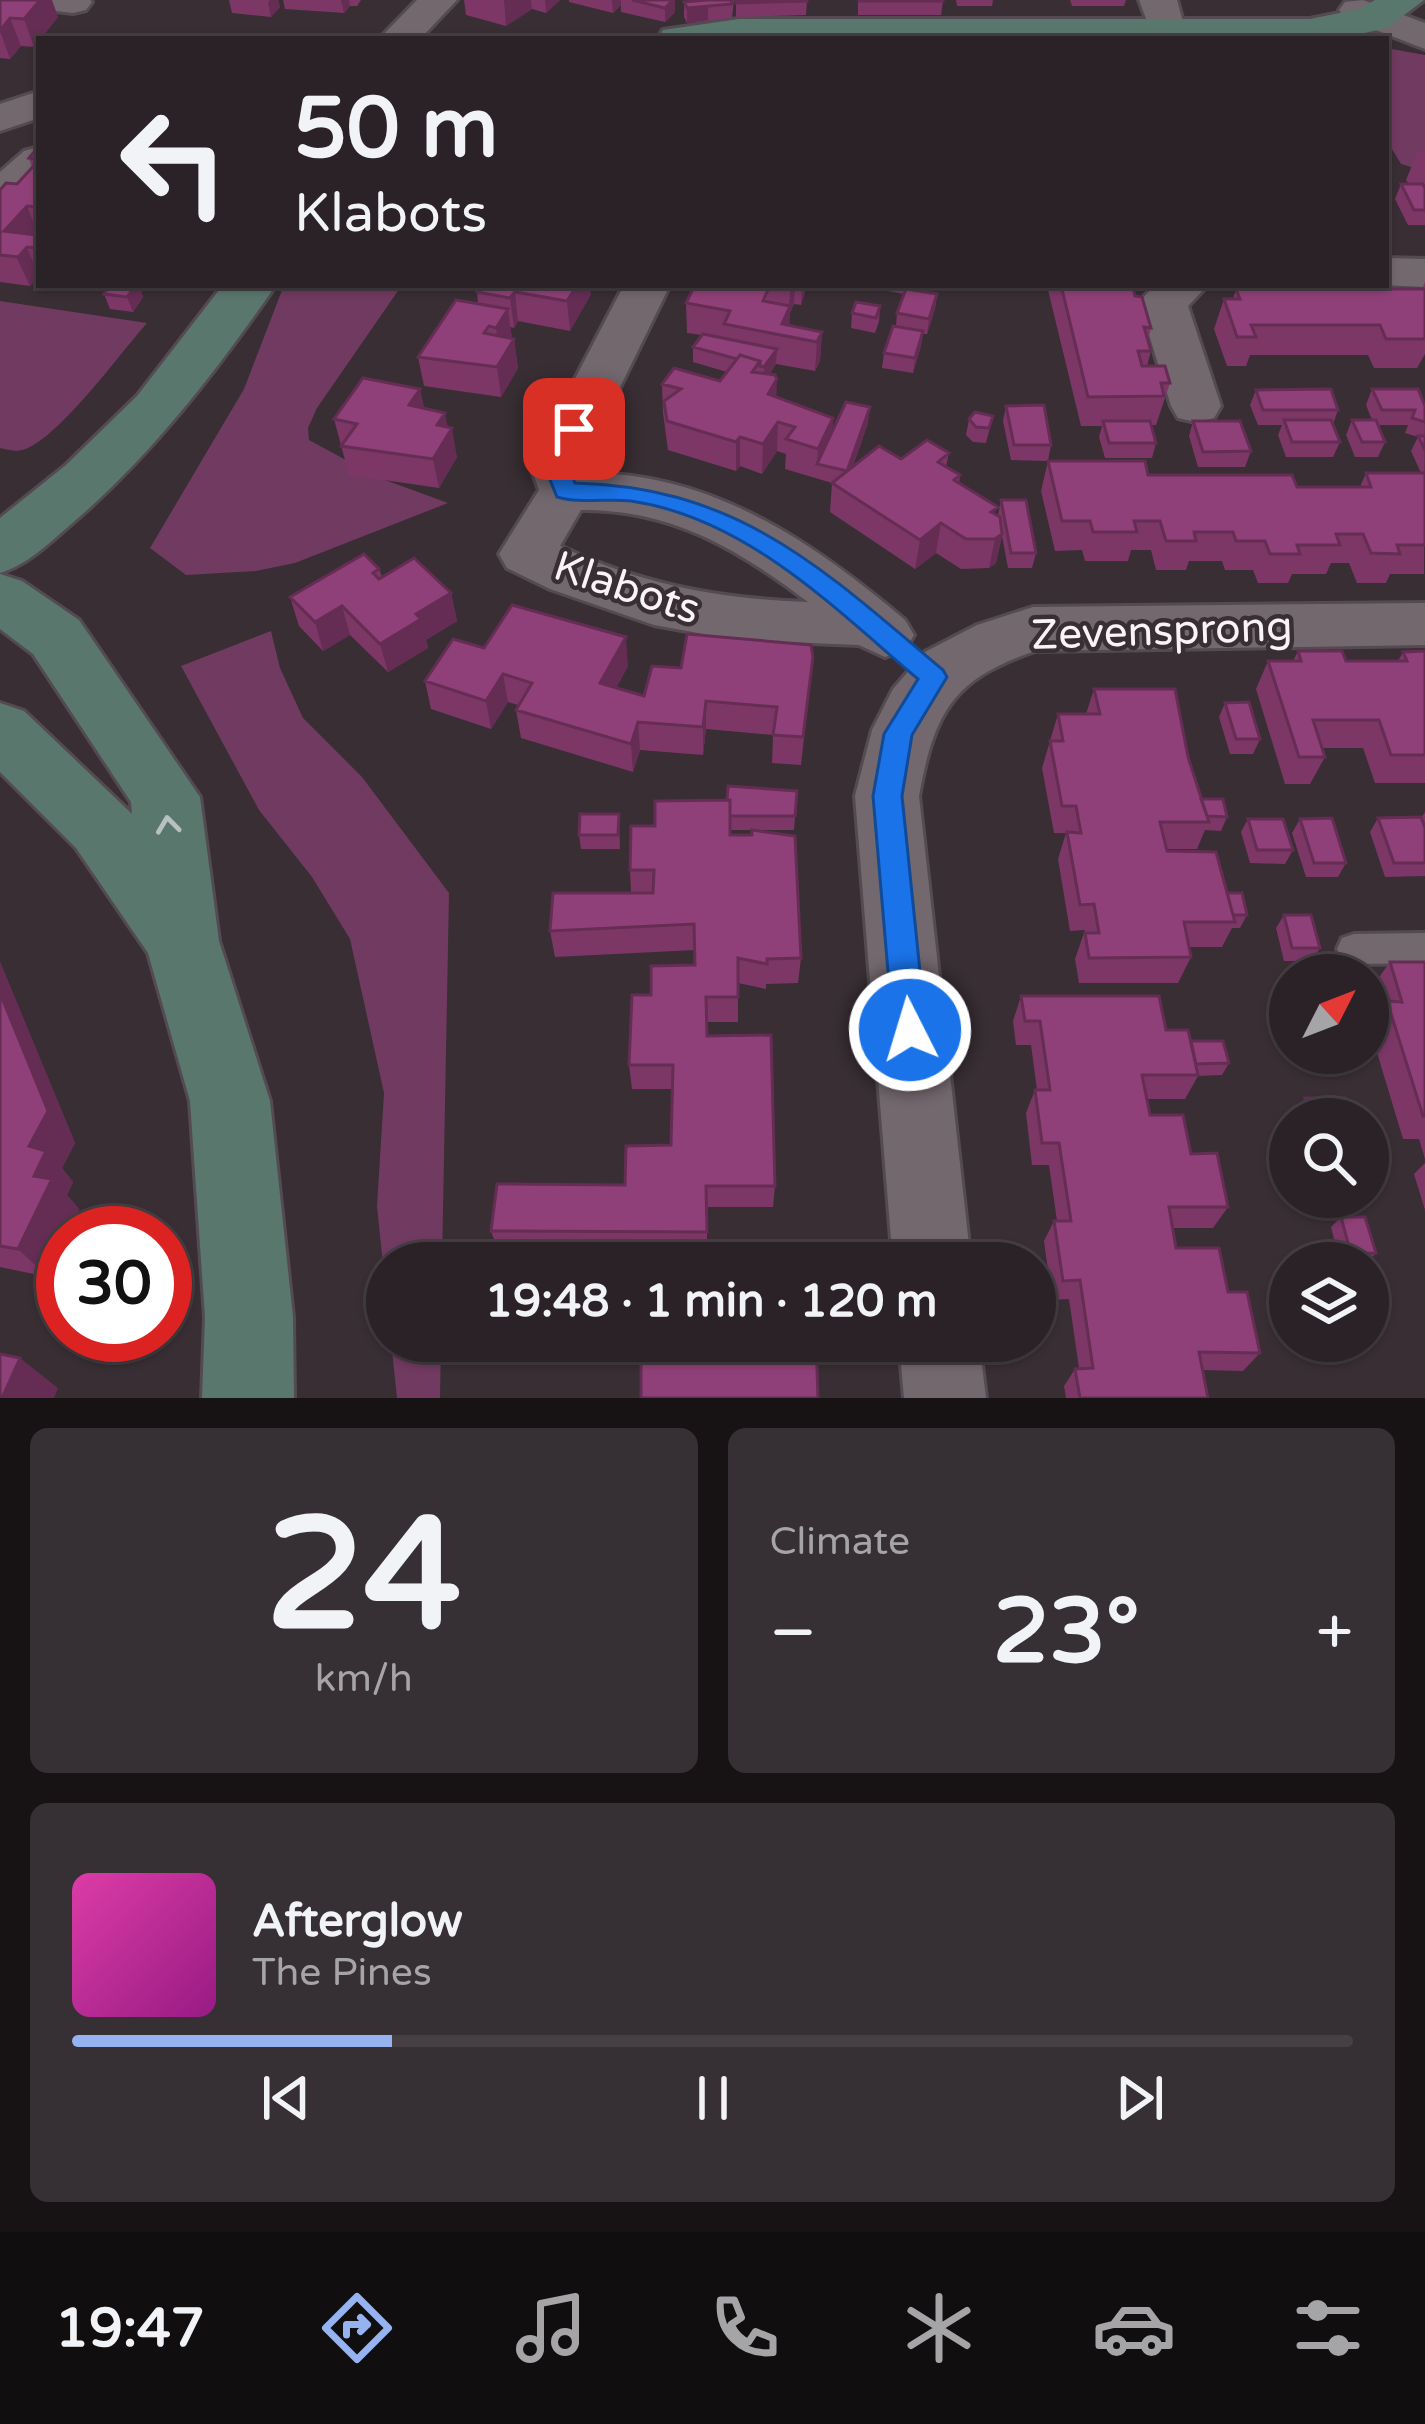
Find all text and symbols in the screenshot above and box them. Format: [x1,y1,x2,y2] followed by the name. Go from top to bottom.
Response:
[294,79,498,180] text: 50 m
[96,84,252,240] icon: left
[294,181,487,246] text: Klabots
[523,378,625,480] pin
[541,396,607,462] icon: arrive
[548,541,706,635] street label: Klabots
[1030,601,1294,661] street label: Zevensprong
[156,815,182,835] one-way arrow
[1269,954,1389,1074] north arrow
[1269,954,1389,1362] map controls
[847,967,973,1093] position arrow
[1269,1098,1389,1218] button: search
[36,1206,192,1362] speed limit sign: 30
[1269,1242,1389,1362] button: layers
[485,1275,937,1329] text: 19:48 · 1 min · 120 m
[266,1483,462,1671] text: 24
[770,1518,910,1565] text: Climate
[993,1578,1140,1687] text: 23°
[770,1593,817,1673] text: −
[1316,1593,1353,1673] text: +
[315,1655,413,1702] text: km/h
[252,1895,463,1949] text: Afterglow
[252,1949,432,1996] text: The Pines
[253,2065,319,2131] icon: previous
[680,2065,746,2131] icon: pause
[1107,2065,1173,2131] icon: next
[315,2286,399,2370] icon: directions
[509,2286,593,2370] icon: music
[703,2286,787,2370] icon: phone
[897,2286,981,2370] icon: climate
[1092,2286,1176,2370] icon: car
[1286,2286,1370,2370] icon: filters
[55,2296,205,2361] text: 19:47

